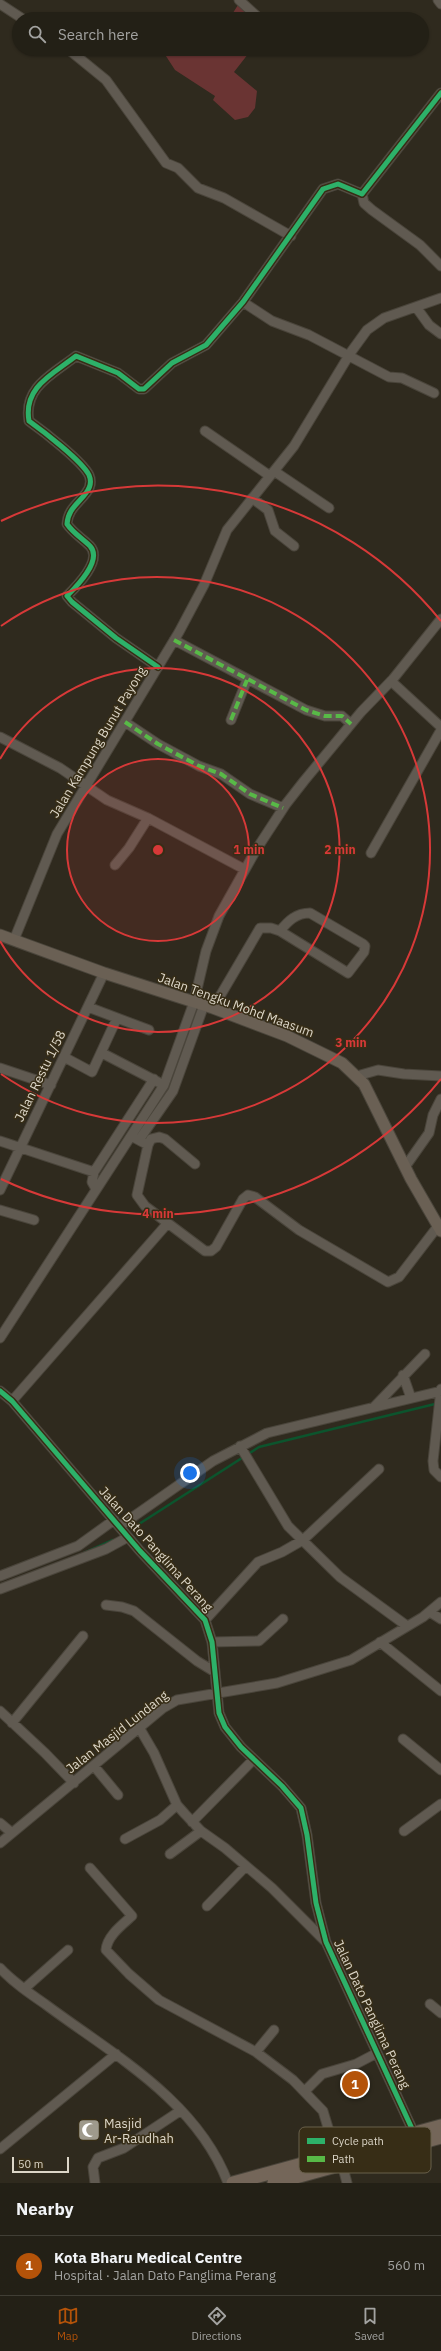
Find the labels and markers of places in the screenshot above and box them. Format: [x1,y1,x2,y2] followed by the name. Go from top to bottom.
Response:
[151,843,165,857] centre of rings
[342,2069,368,2099] pin: 1
[104,2115,174,2147] place label: Masjid Ar-Raudhah
[76,2117,102,2143] mosque icon: Masjid Ar-Raudhah

